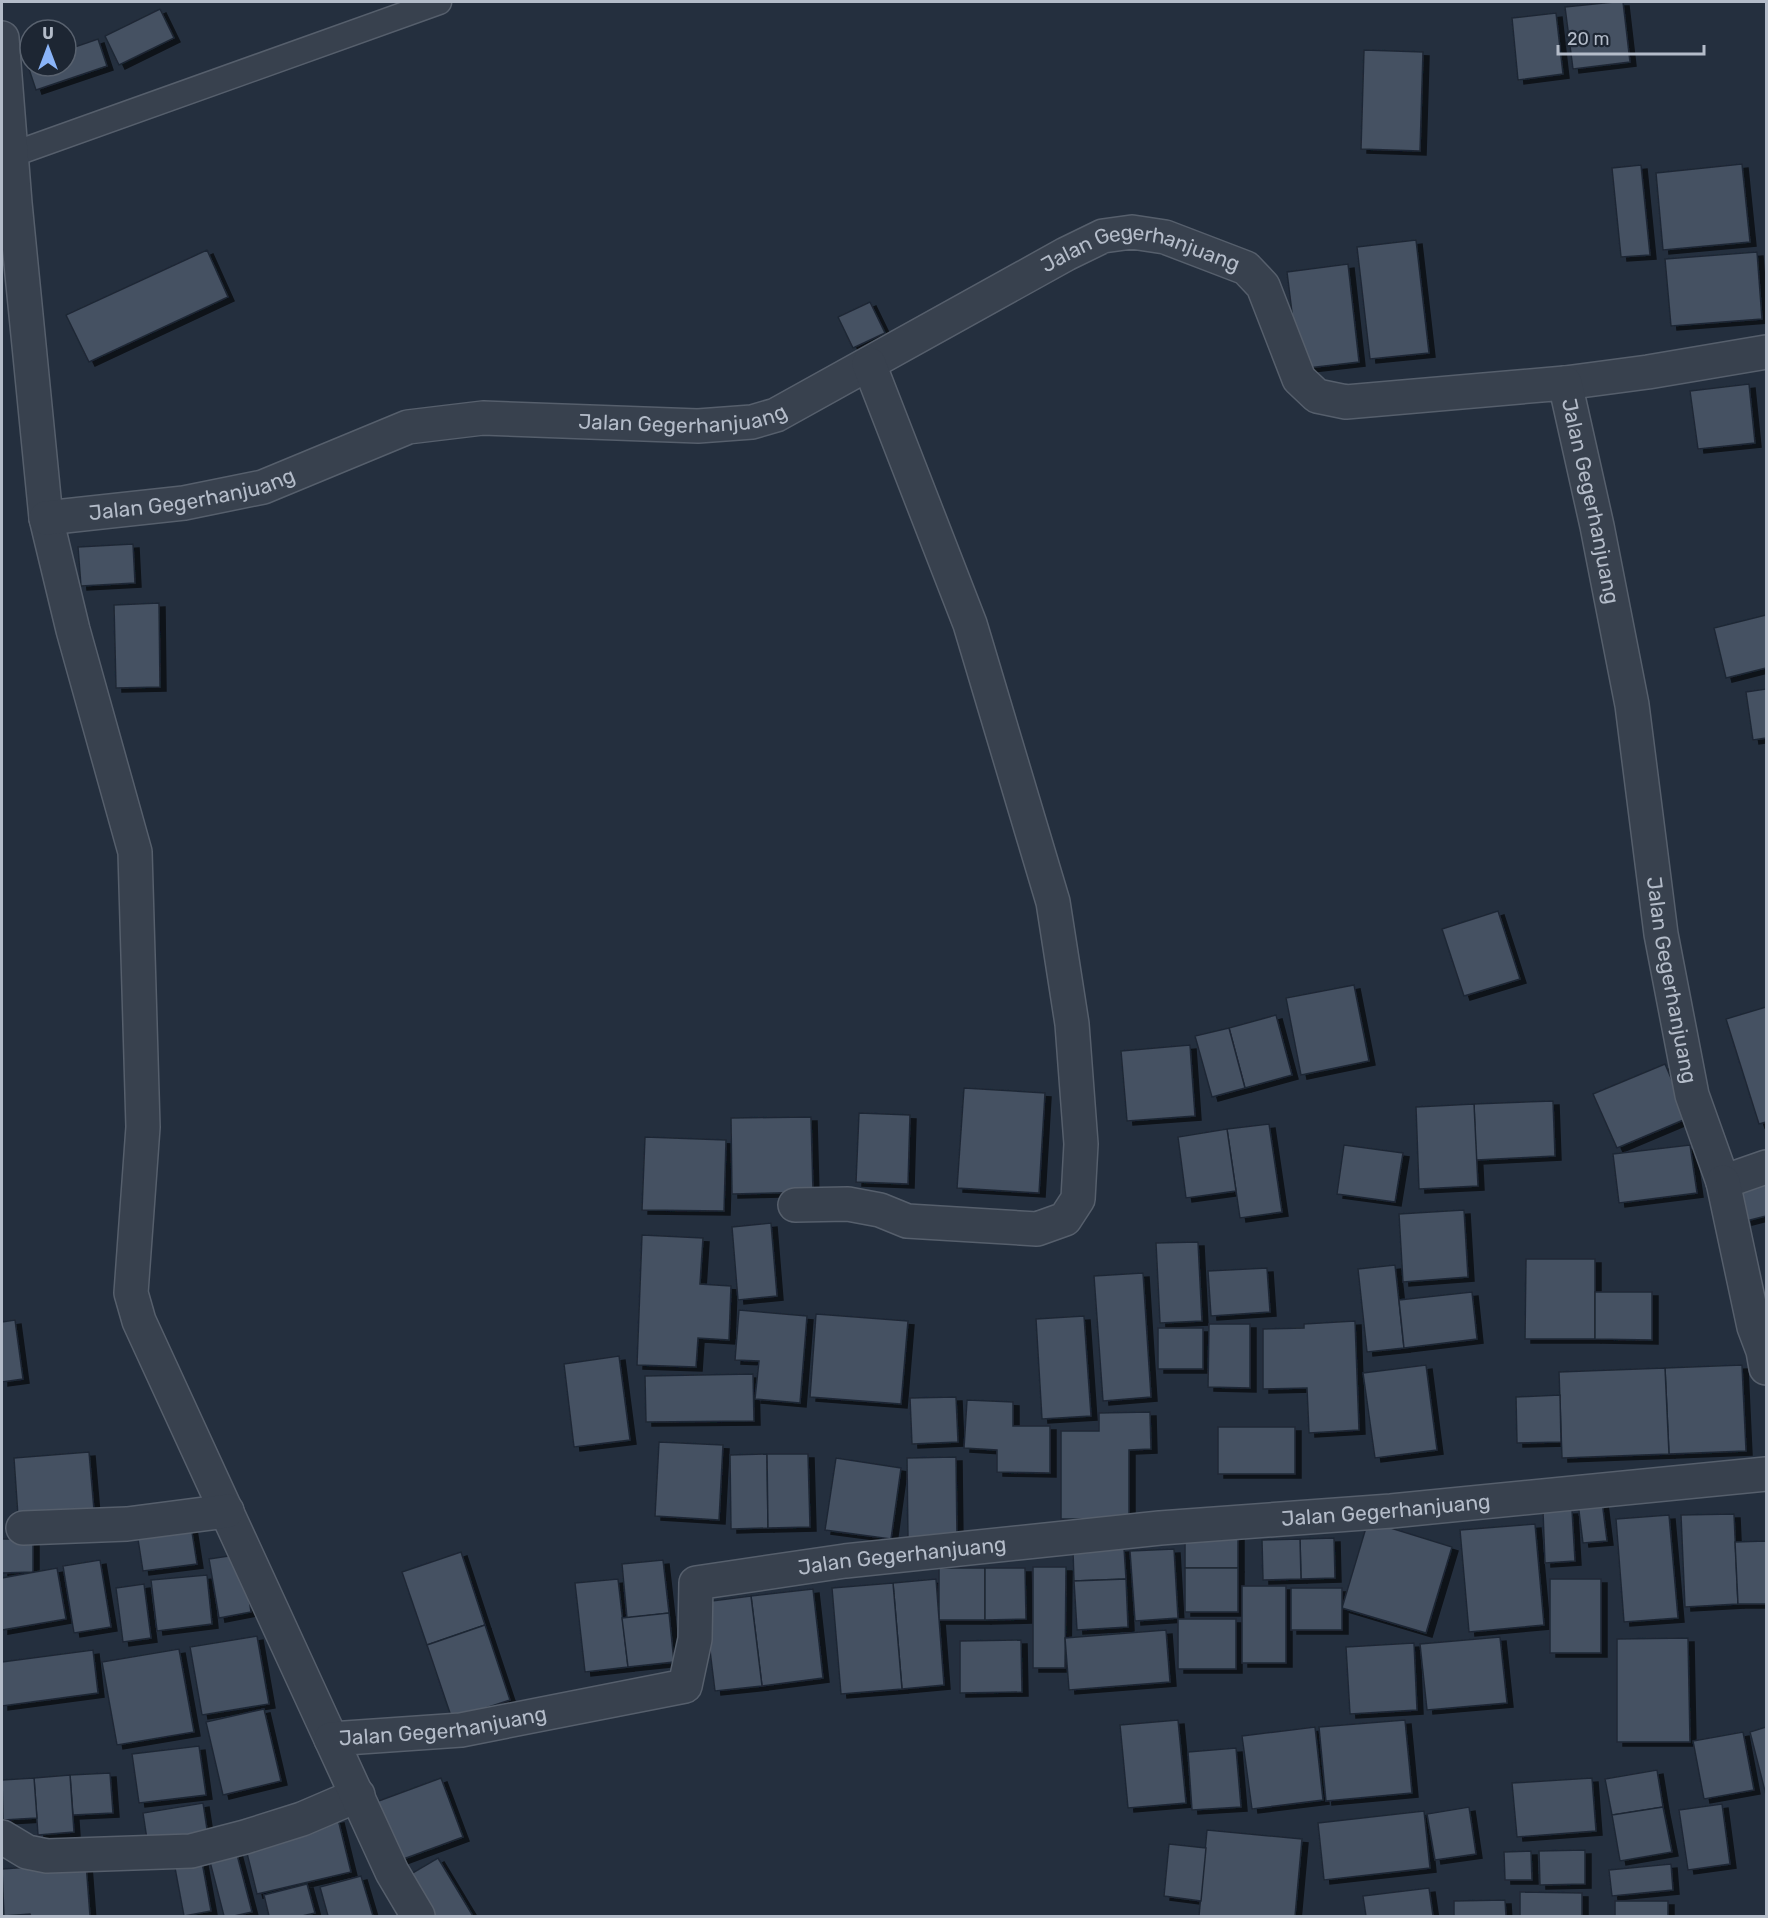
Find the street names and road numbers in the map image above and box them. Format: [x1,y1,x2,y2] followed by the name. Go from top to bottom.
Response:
[1036,258,1246,284] street label: Jalan Gegerhanjuang
[1557,396,1625,606] street label: Jalan Gegerhanjuang
[578,398,791,438] street label: Jalan Gegerhanjuang
[87,462,299,525] street label: Jalan Gegerhanjuang
[1642,875,1703,1086] street label: Jalan Gegerhanjuang
[1280,1488,1492,1531] street label: Jalan Gegerhanjuang
[796,1531,1008,1580] street label: Jalan Gegerhanjuang
[338,1700,549,1750] street label: Jalan Gegerhanjuang

